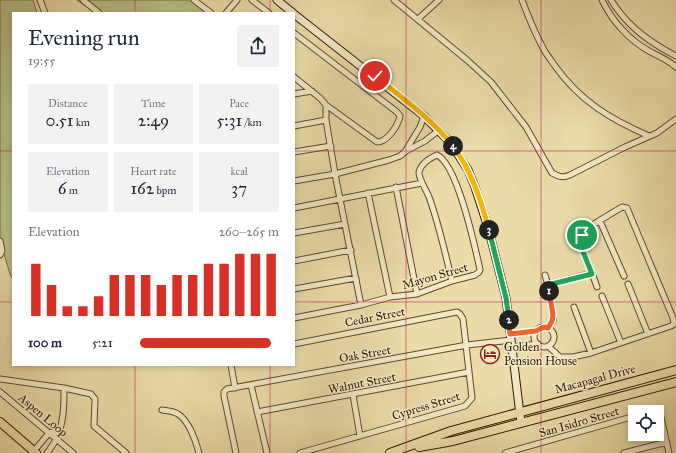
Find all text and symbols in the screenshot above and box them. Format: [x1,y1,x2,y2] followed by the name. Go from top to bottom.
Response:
[28,24,140,51] text: Evening run
[237,25,279,67] button: share
[28,53,55,69] text: 19:55
[358,59,392,93] pin
[364,65,386,87] icon: check
[48,97,88,110] text: Distance
[141,97,166,110] text: Time
[229,97,249,110] text: Pace
[46,110,73,131] text: 0.51
[138,110,169,131] text: 2:49
[216,110,242,131] text: 5:31
[73,116,90,129] text: km
[242,116,262,129] text: /km
[443,136,463,156] pin: 4
[450,139,456,152] text: 4
[46,165,90,178] text: Elevation
[130,165,177,178] text: Heart rate
[231,165,248,178] text: kcal
[58,178,66,199] text: 6
[130,178,154,199] text: 162
[231,178,247,199] text: 37
[66,184,78,197] text: m
[154,184,177,197] text: bpm
[565,218,599,252] pin
[479,220,499,240] pin: 3
[487,223,491,236] text: 3
[28,224,80,240] text: Elevation
[219,224,279,240] text: 260–265 m
[571,224,593,246] icon: arrive
[400,260,470,292] street label: Mayon Street
[539,281,559,301] pin: 1
[547,284,551,297] text: 1
[344,304,407,330] street label: Cedar Street
[499,310,519,330] pin: 2
[506,313,512,326] text: 2
[28,335,62,351] text: 100 m
[92,335,113,351] text: 5:21
[504,340,577,368] place label: Golden Pension House
[338,342,393,365] street label: Oak Street
[479,343,501,365] hotel icon: Golden Pension House
[553,362,637,397] street label: Macapagal Drive
[327,369,398,396] street label: Walnut Street
[390,389,462,423] street label: Cypress Street
[15,390,70,440] street label: Aspen Loop
[537,404,621,440] street label: San Isidro Street
[628,405,664,441] map controls
[628,405,664,441] button: locate

